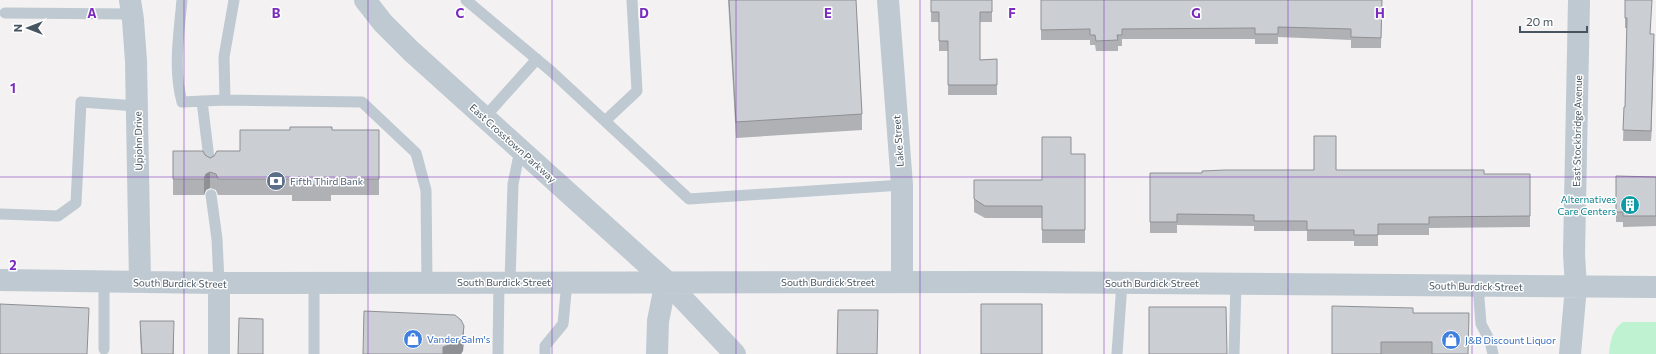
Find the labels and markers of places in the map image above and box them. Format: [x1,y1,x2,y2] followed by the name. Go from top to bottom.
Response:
[265,170,287,192] bank icon: Fifth Third Bank
[290,175,364,187] place label: Fifth Third Bank
[1557,193,1616,217] place label: Alternatives Care Centers
[1619,194,1641,216] building icon: Alternatives Care Centers
[402,328,424,350] shop icon: Vander Salm's
[1440,329,1462,351] shop icon: J&B Discount Liquor
[427,333,491,345] place label: Vander Salm's
[1465,334,1556,346] place label: J&B Discount Liquor

